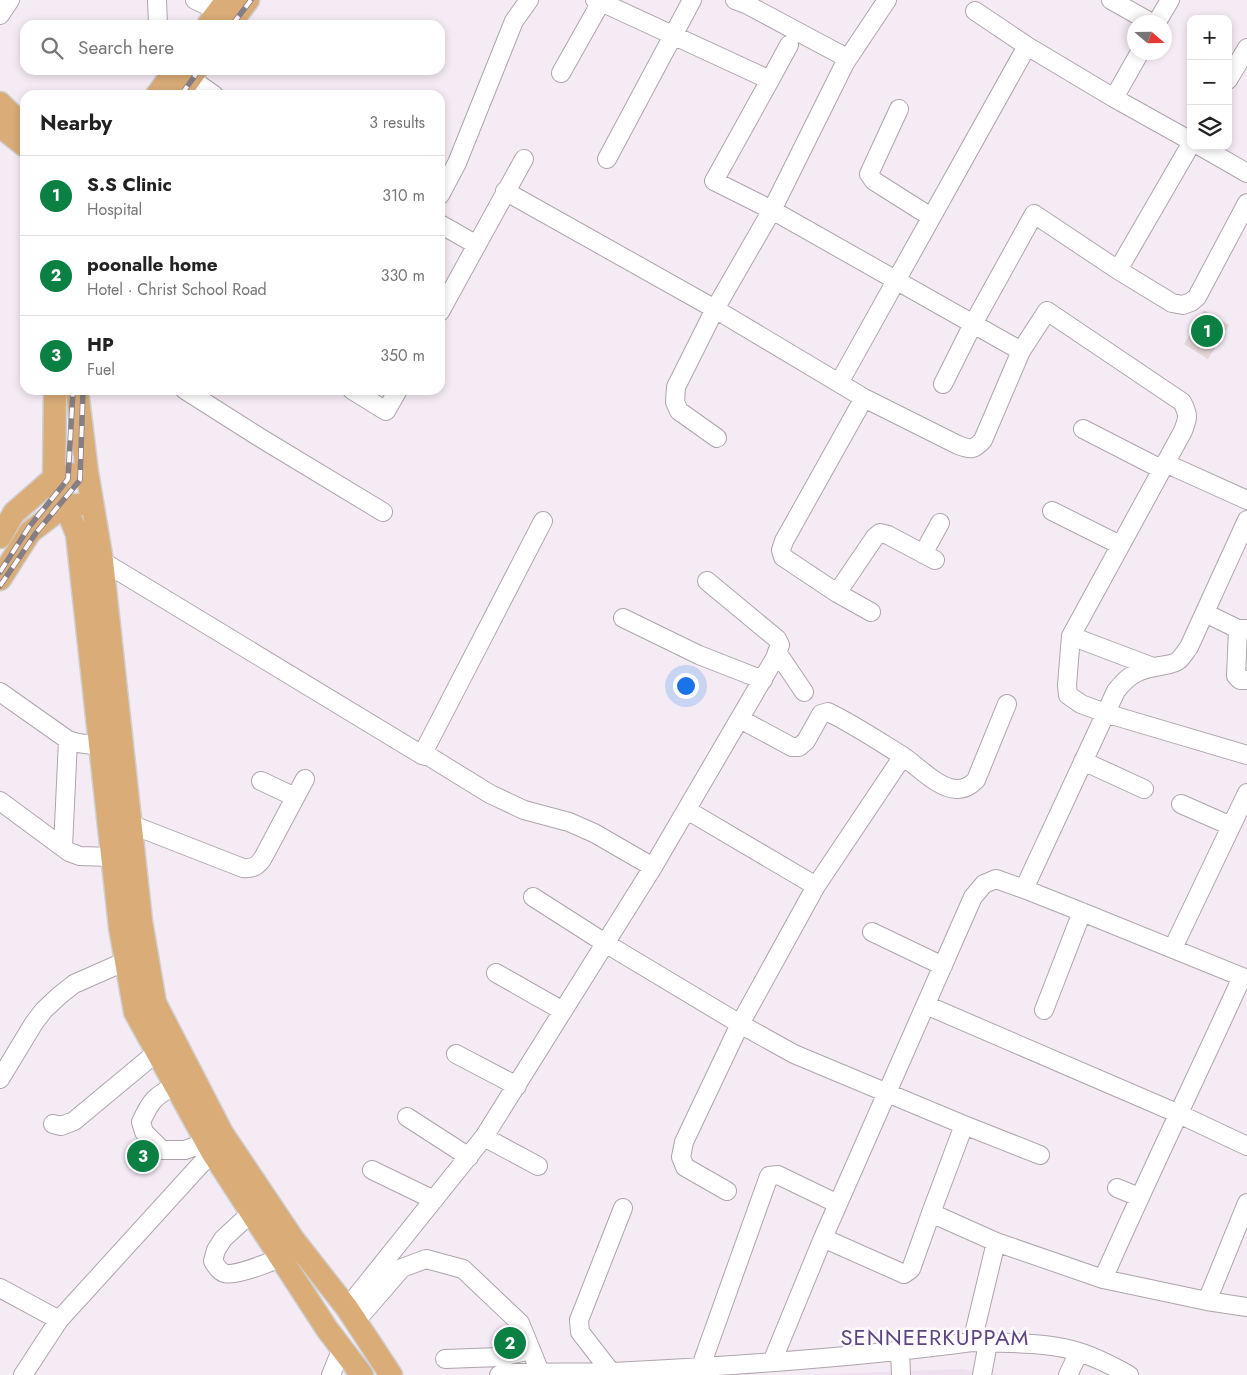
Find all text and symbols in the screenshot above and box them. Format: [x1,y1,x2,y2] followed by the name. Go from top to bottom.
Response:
[1127,15,1172,60] north arrow
[1187,15,1232,150] map controls
[1187,15,1232,60] button: +
[20,20,445,75] search box
[38,34,66,62] icon: search
[78,34,174,61] text: Search here
[1187,60,1232,105] button: −
[1187,105,1232,150] button: layers
[40,108,112,138] text: Nearby
[369,111,425,134] text: 3 results
[87,171,172,198] text: S.S Clinic
[52,184,60,207] text: 1
[382,184,425,207] text: 310 m
[87,198,142,221] text: Hospital
[87,251,218,278] text: poonalle home
[51,264,61,287] text: 2
[381,264,425,287] text: 330 m
[87,278,267,301] text: Hotel · Christ School Road
[1191,312,1223,350] pin: 1
[87,331,114,358] text: HP
[51,344,61,367] text: 3
[380,344,425,367] text: 350 m
[87,358,115,381] text: Fuel
[673,673,699,699] your location
[127,1137,159,1175] pin: 3
[841,1321,1029,1353] district label: SENNEERKUPPAM
[494,1324,526,1362] pin: 2

